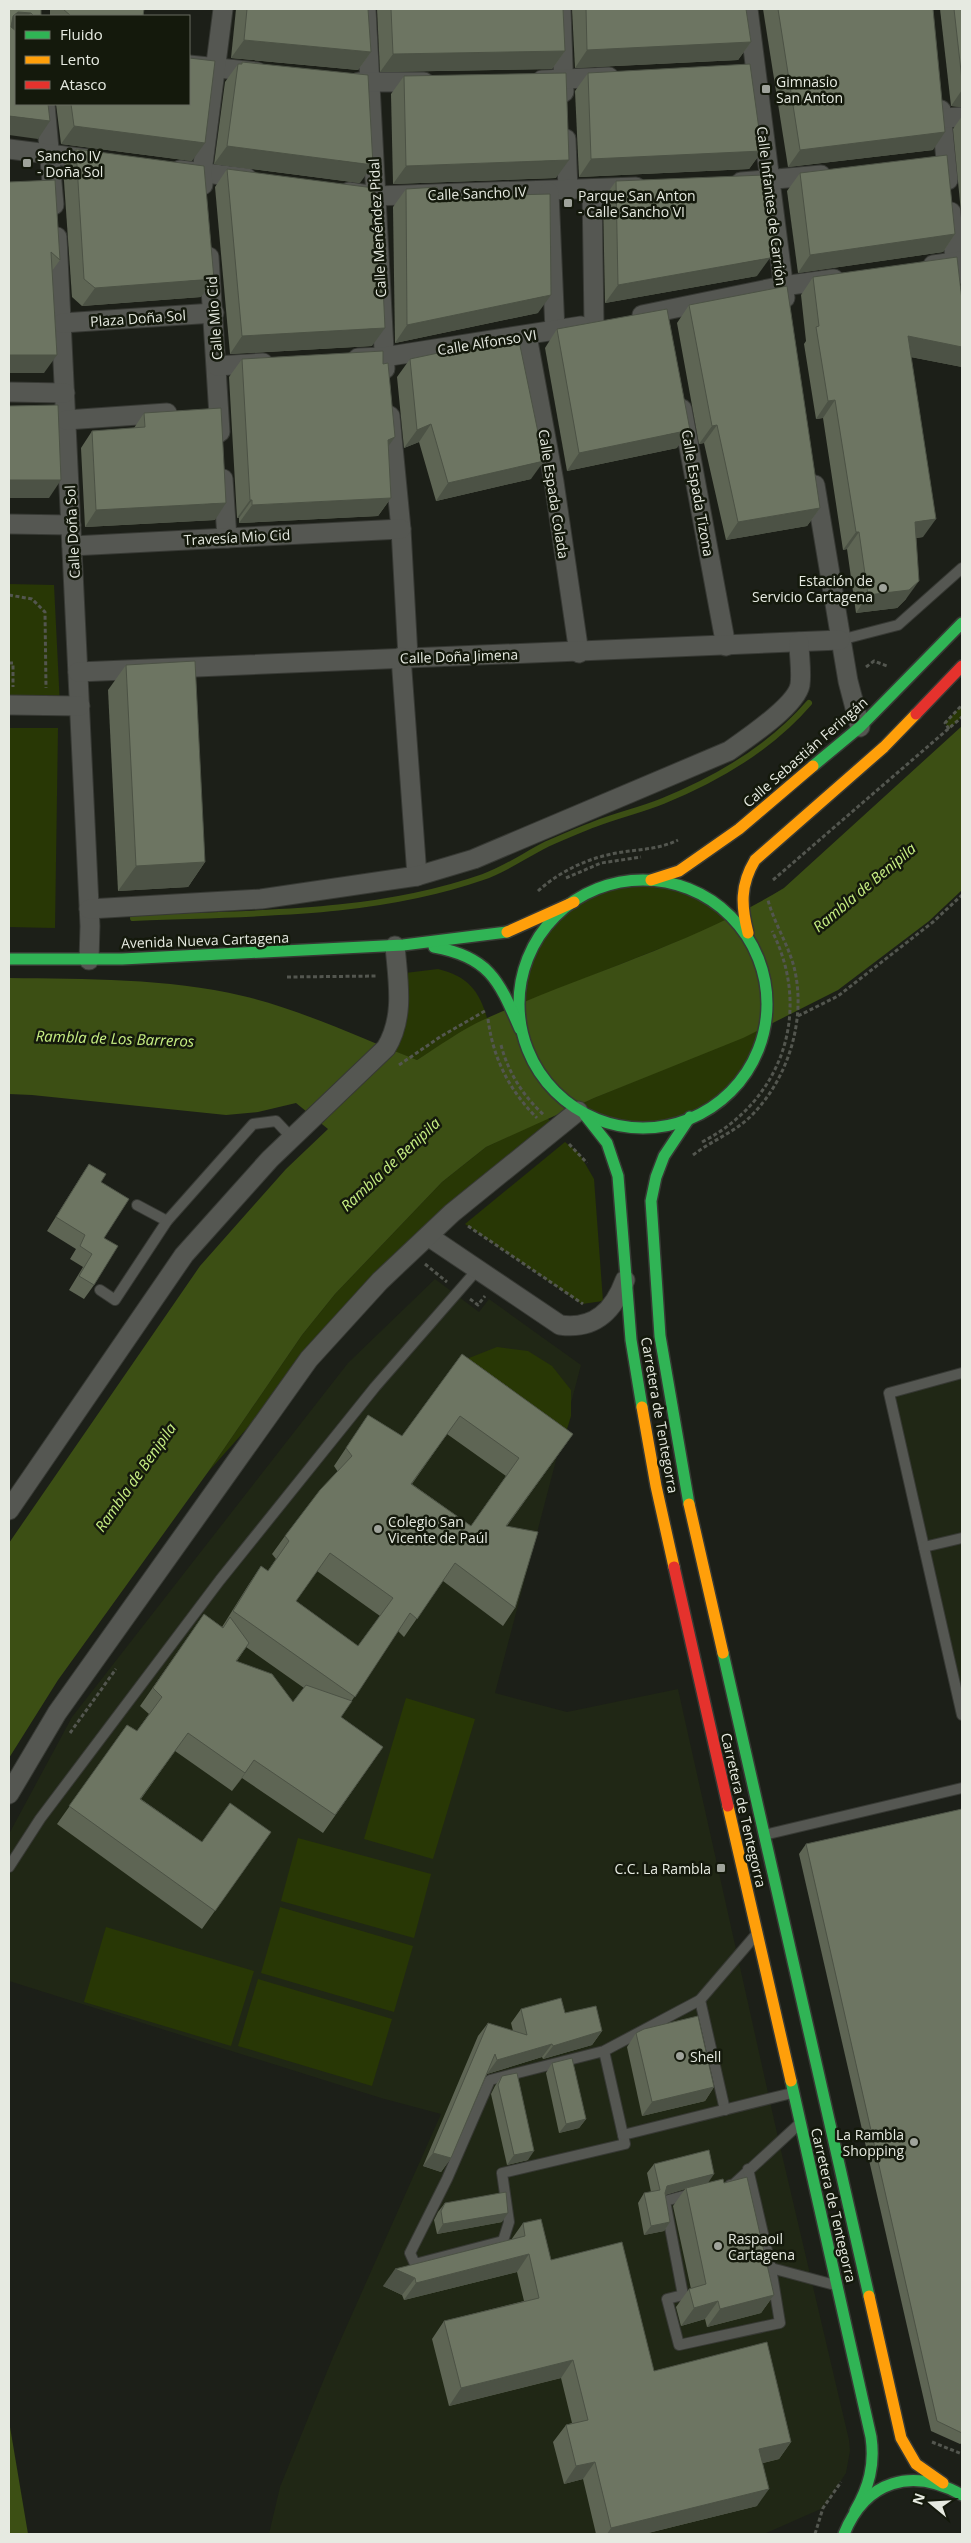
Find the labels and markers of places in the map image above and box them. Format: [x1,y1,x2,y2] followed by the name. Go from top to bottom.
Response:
[776,72,843,107] place label: Gimnasio San Anton
[760,83,772,95] marker: Gimnasio San Anton
[37,146,103,181] place label: Sancho IV - Doña Sol
[21,157,33,169] marker: Sancho IV - Doña Sol
[578,186,696,221] place label: Parque San Anton - Calle Sancho VI
[562,197,574,209] marker: Parque San Anton - Calle Sancho VI
[752,571,873,606] place label: Estación de Servicio Cartagena
[877,582,889,594] marker: Estación de Servicio Cartagena
[388,1512,488,1547] place label: Colegio San Vicente de Paúl
[372,1523,384,1535] marker: Colegio San Vicente de Paúl
[614,1859,711,1878] place label: C.C. La Rambla
[715,1862,727,1874] marker: C.C. La Rambla
[690,2047,721,2066] place label: Shell
[674,2050,686,2062] marker: Shell
[836,2125,904,2160] place label: La Rambla Shopping
[908,2136,920,2148] marker: La Rambla Shopping
[728,2229,795,2264] place label: Raspaoil Cartagena
[712,2240,724,2252] marker: Raspaoil Cartagena

